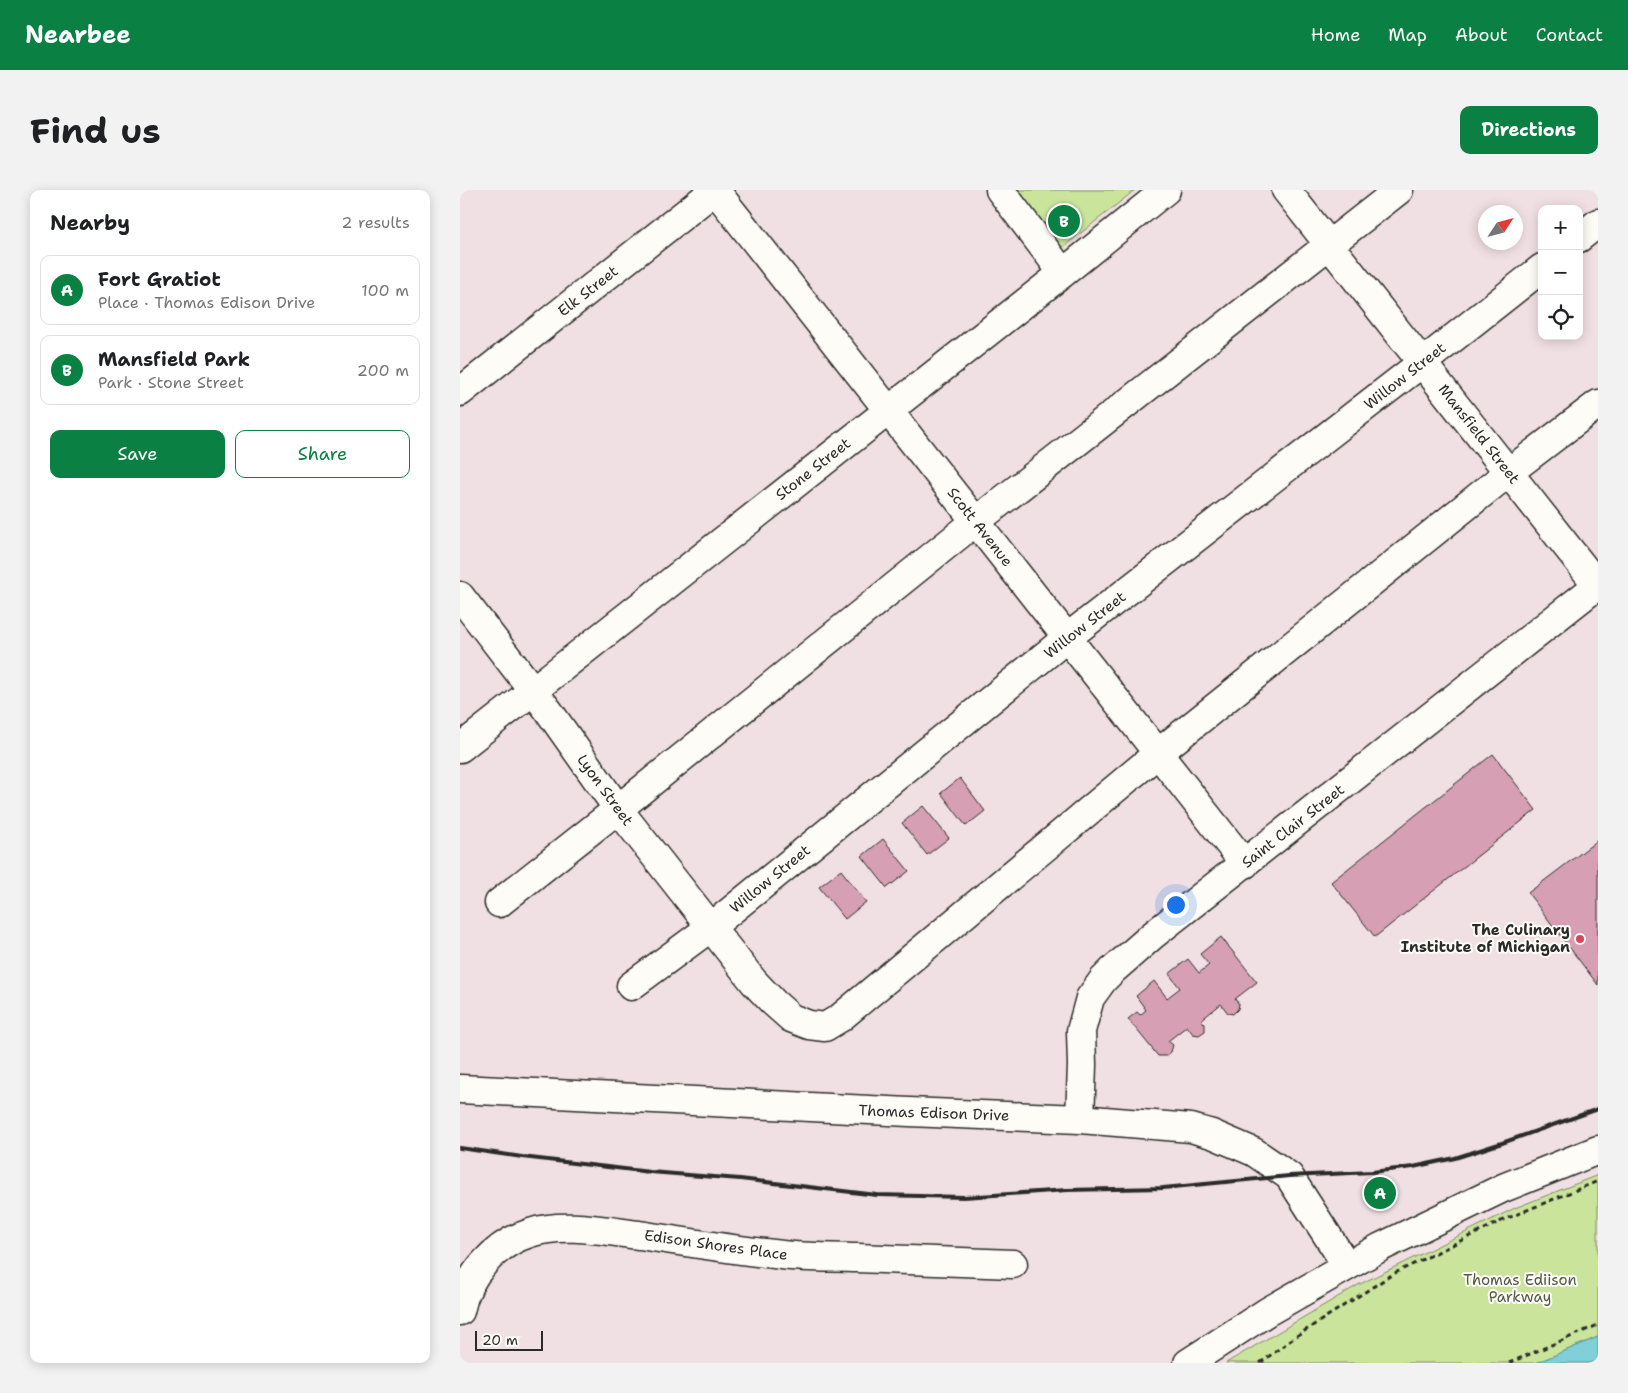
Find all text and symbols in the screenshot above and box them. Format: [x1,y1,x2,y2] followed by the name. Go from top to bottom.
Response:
[25,19,131,51] text: Nearbee
[1311,23,1360,47] text: Home
[1388,23,1427,47] text: Map
[1455,23,1508,47] text: About
[1536,23,1603,47] text: Contact
[1460,106,1598,154] button: Directions
[30,107,161,154] text: Find us
[1048,202,1080,240] pin: B
[1478,205,1523,250] north arrow
[1538,205,1583,340] map controls
[1538,205,1583,250] button: +
[50,209,130,237] text: Nearby
[341,212,410,233] text: 2 results
[1538,250,1583,295] button: −
[554,261,622,321] street label: Elk Street
[98,267,221,292] text: Fort Gratiot
[61,280,73,301] text: A
[361,280,409,301] text: 100 m
[98,292,315,313] text: Place · Thomas Edison Drive
[1538,295,1583,340] button: locate
[1360,338,1450,414] street label: Willow Street
[98,347,250,372] text: Mansfield Park
[62,360,72,381] text: B
[357,360,409,381] text: 200 m
[98,372,244,393] text: Park · Stone Street
[1434,380,1524,488] street label: Mansfield Street
[50,430,225,478] button: Save
[235,430,410,478] button: Share
[771,433,855,505] street label: Stone Street
[943,483,1017,571] street label: Scott Avenue
[1040,587,1130,663] street label: Willow Street
[572,750,638,830] street label: Lyon Street
[1237,780,1349,872] street label: Saint Clair Street
[725,840,815,918] street label: Willow Street
[1163,892,1189,918] your location
[1401,920,1570,957] place label: The Culinary Institute of Michigan
[1574,933,1586,945] marker: The Culinary Institute of Michigan
[858,1100,1010,1126] street label: Thomas Edison Drive
[1364,1174,1396,1212] pin: A
[643,1225,789,1265] street label: Edison Shores Place
[1463,1270,1577,1307] park label: Thomas Ediison Parkway
[475,1328,542,1351] scale bar
[482,1331,518,1349] text: 20 m

